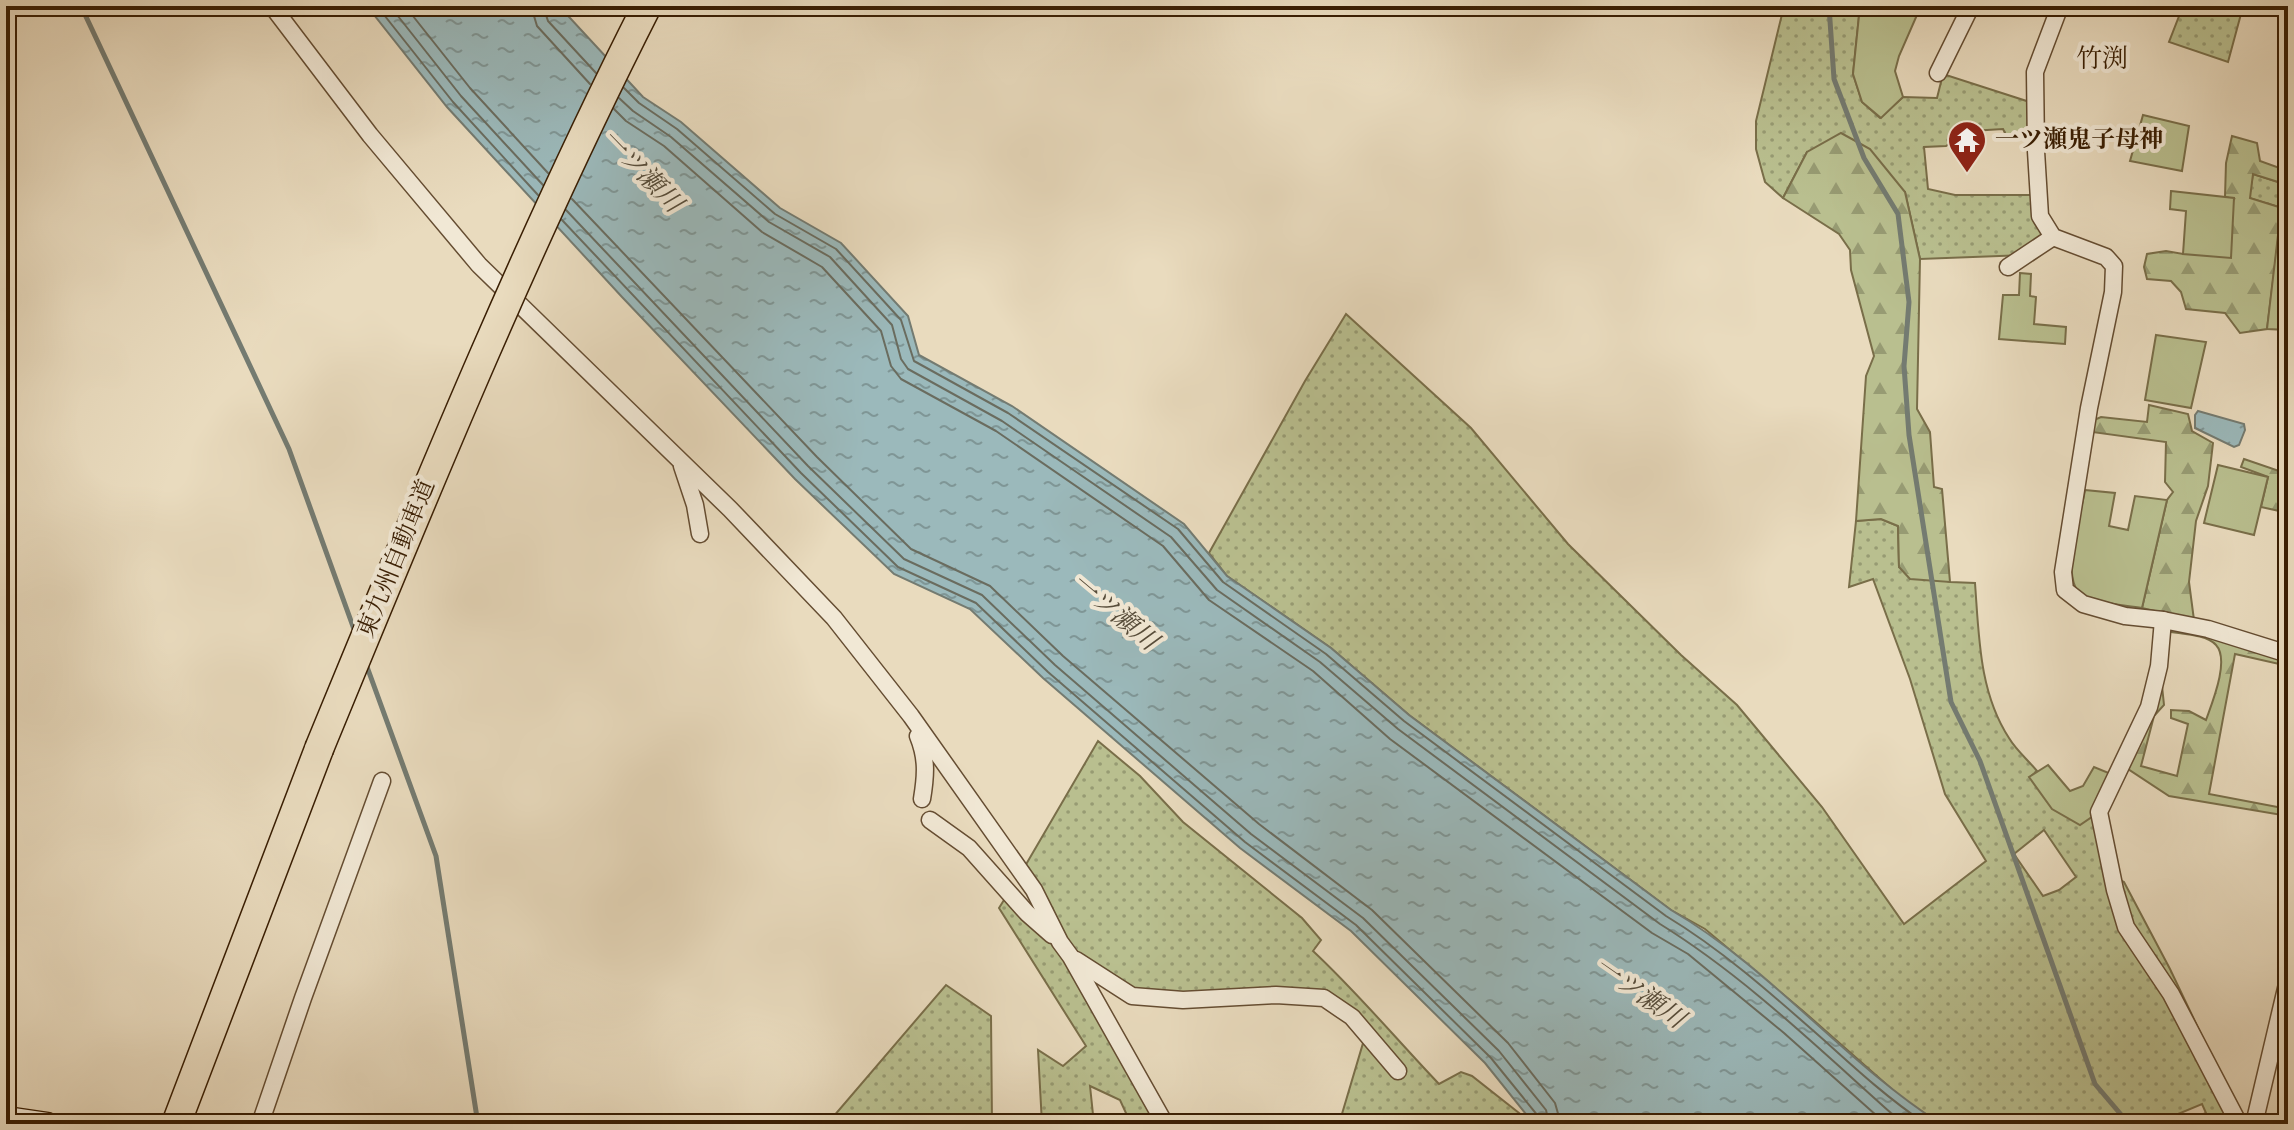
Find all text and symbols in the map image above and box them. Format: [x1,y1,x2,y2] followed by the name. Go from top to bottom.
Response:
[2076,43,2128,76] district label: 竹渕
[1946,119,1988,174] temple icon: 一ツ瀬鬼子母神
[593,122,691,222] water label: 一ツ瀬川
[1995,125,2163,156] place label: 一ツ瀬鬼子母神
[351,475,443,643] street label: 東九州自動車道
[1064,566,1167,660] water label: 一ツ瀬川
[1587,950,1694,1038] water label: 一ツ瀬川

